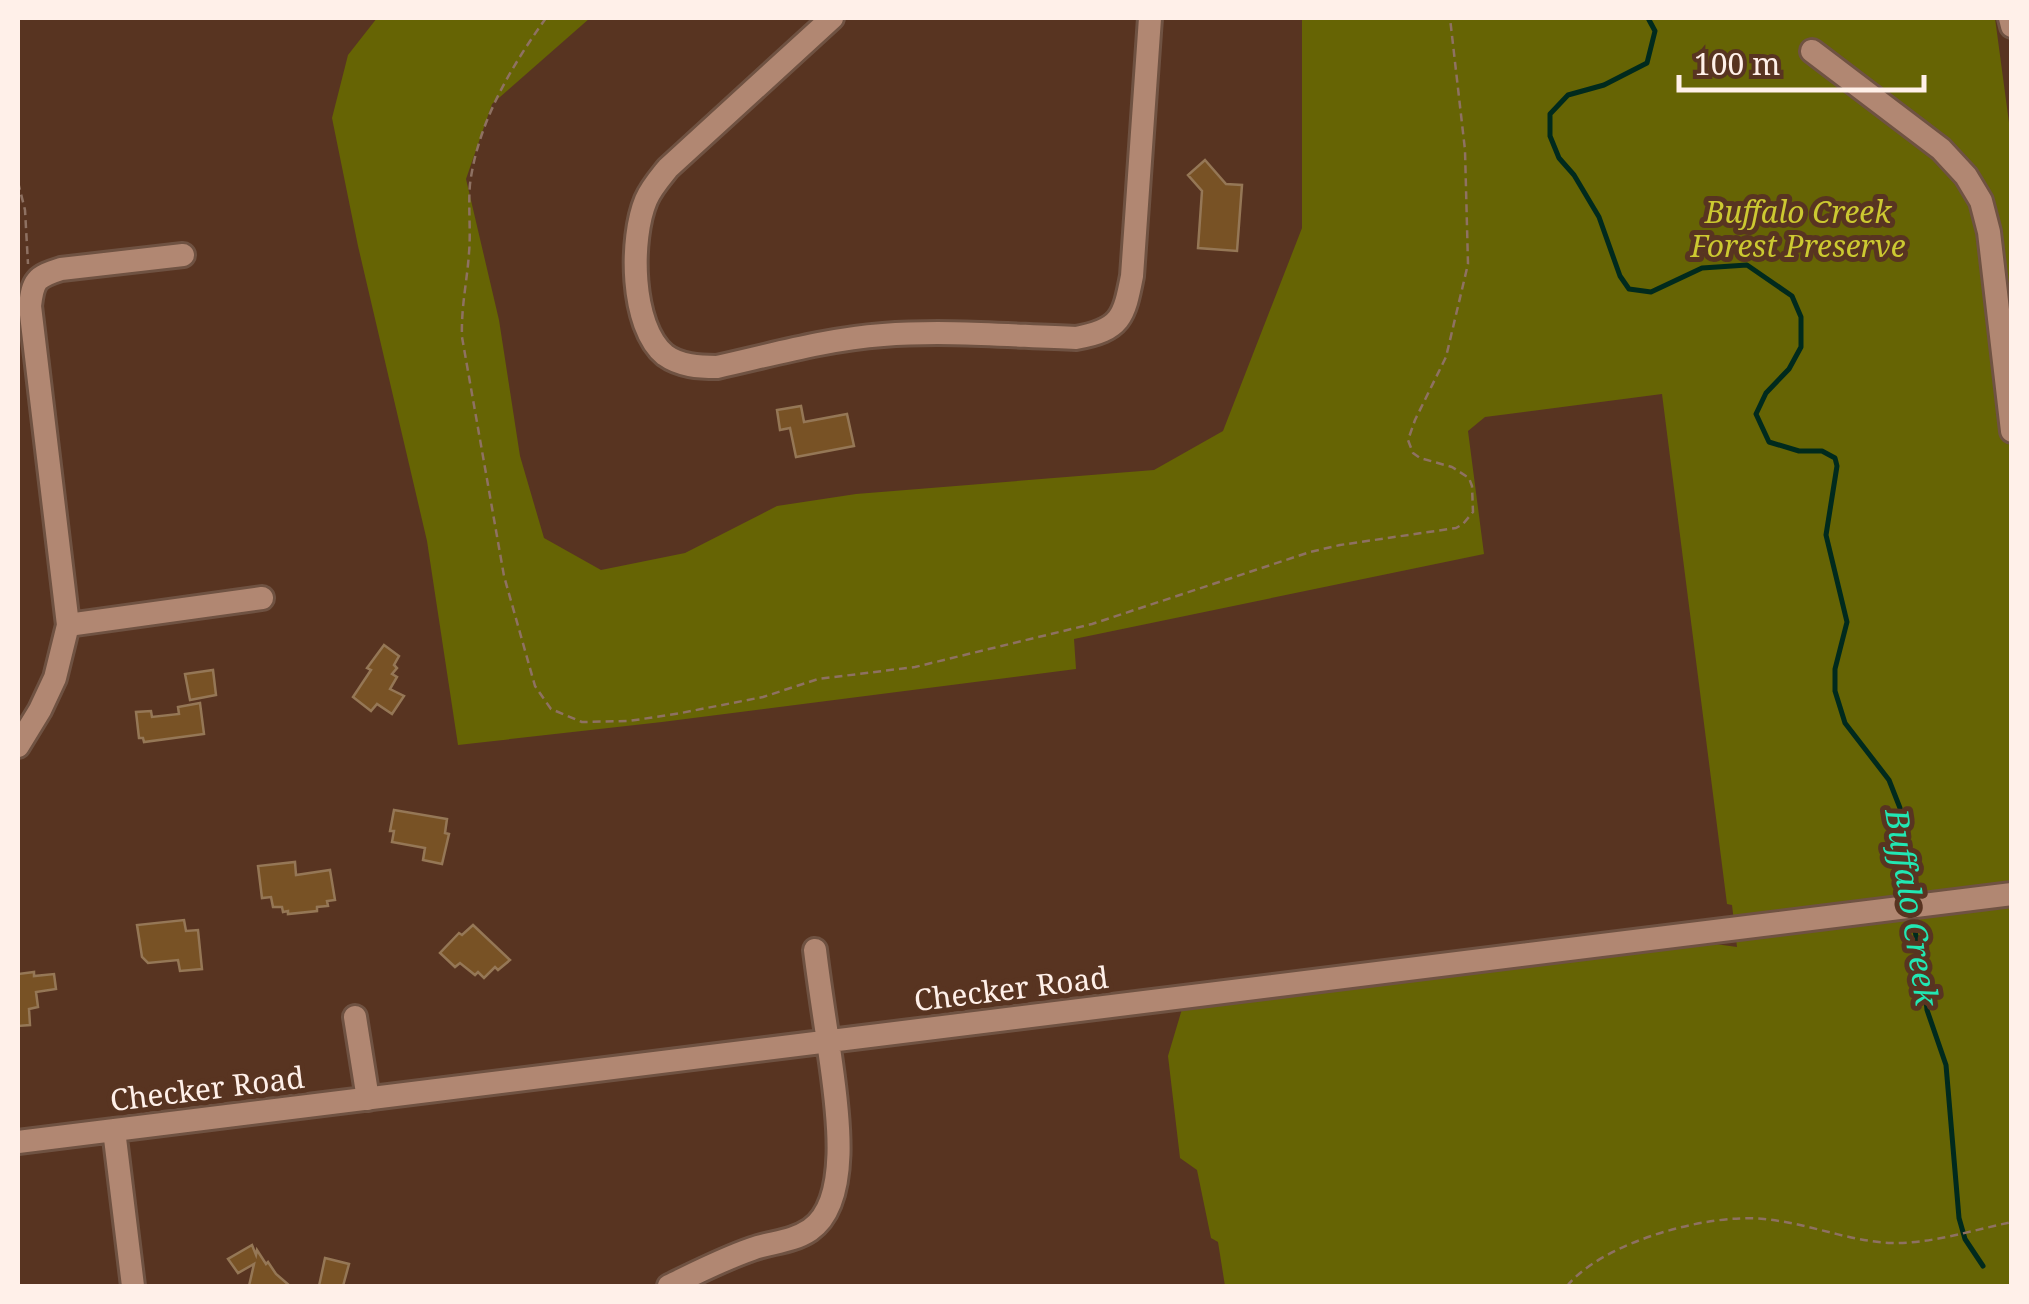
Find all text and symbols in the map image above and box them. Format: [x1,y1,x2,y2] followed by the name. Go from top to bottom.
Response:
[1679,30,1924,92] scale bar
[1694,43,1780,84] text: 100 m
[1689,191,1906,266] park label: Buffalo Creek Forest Preserve
[1876,804,1950,1010] water label: Buffalo Creek
[911,956,1111,1020] street label: Checker Road
[107,1056,307,1120] street label: Checker Road

